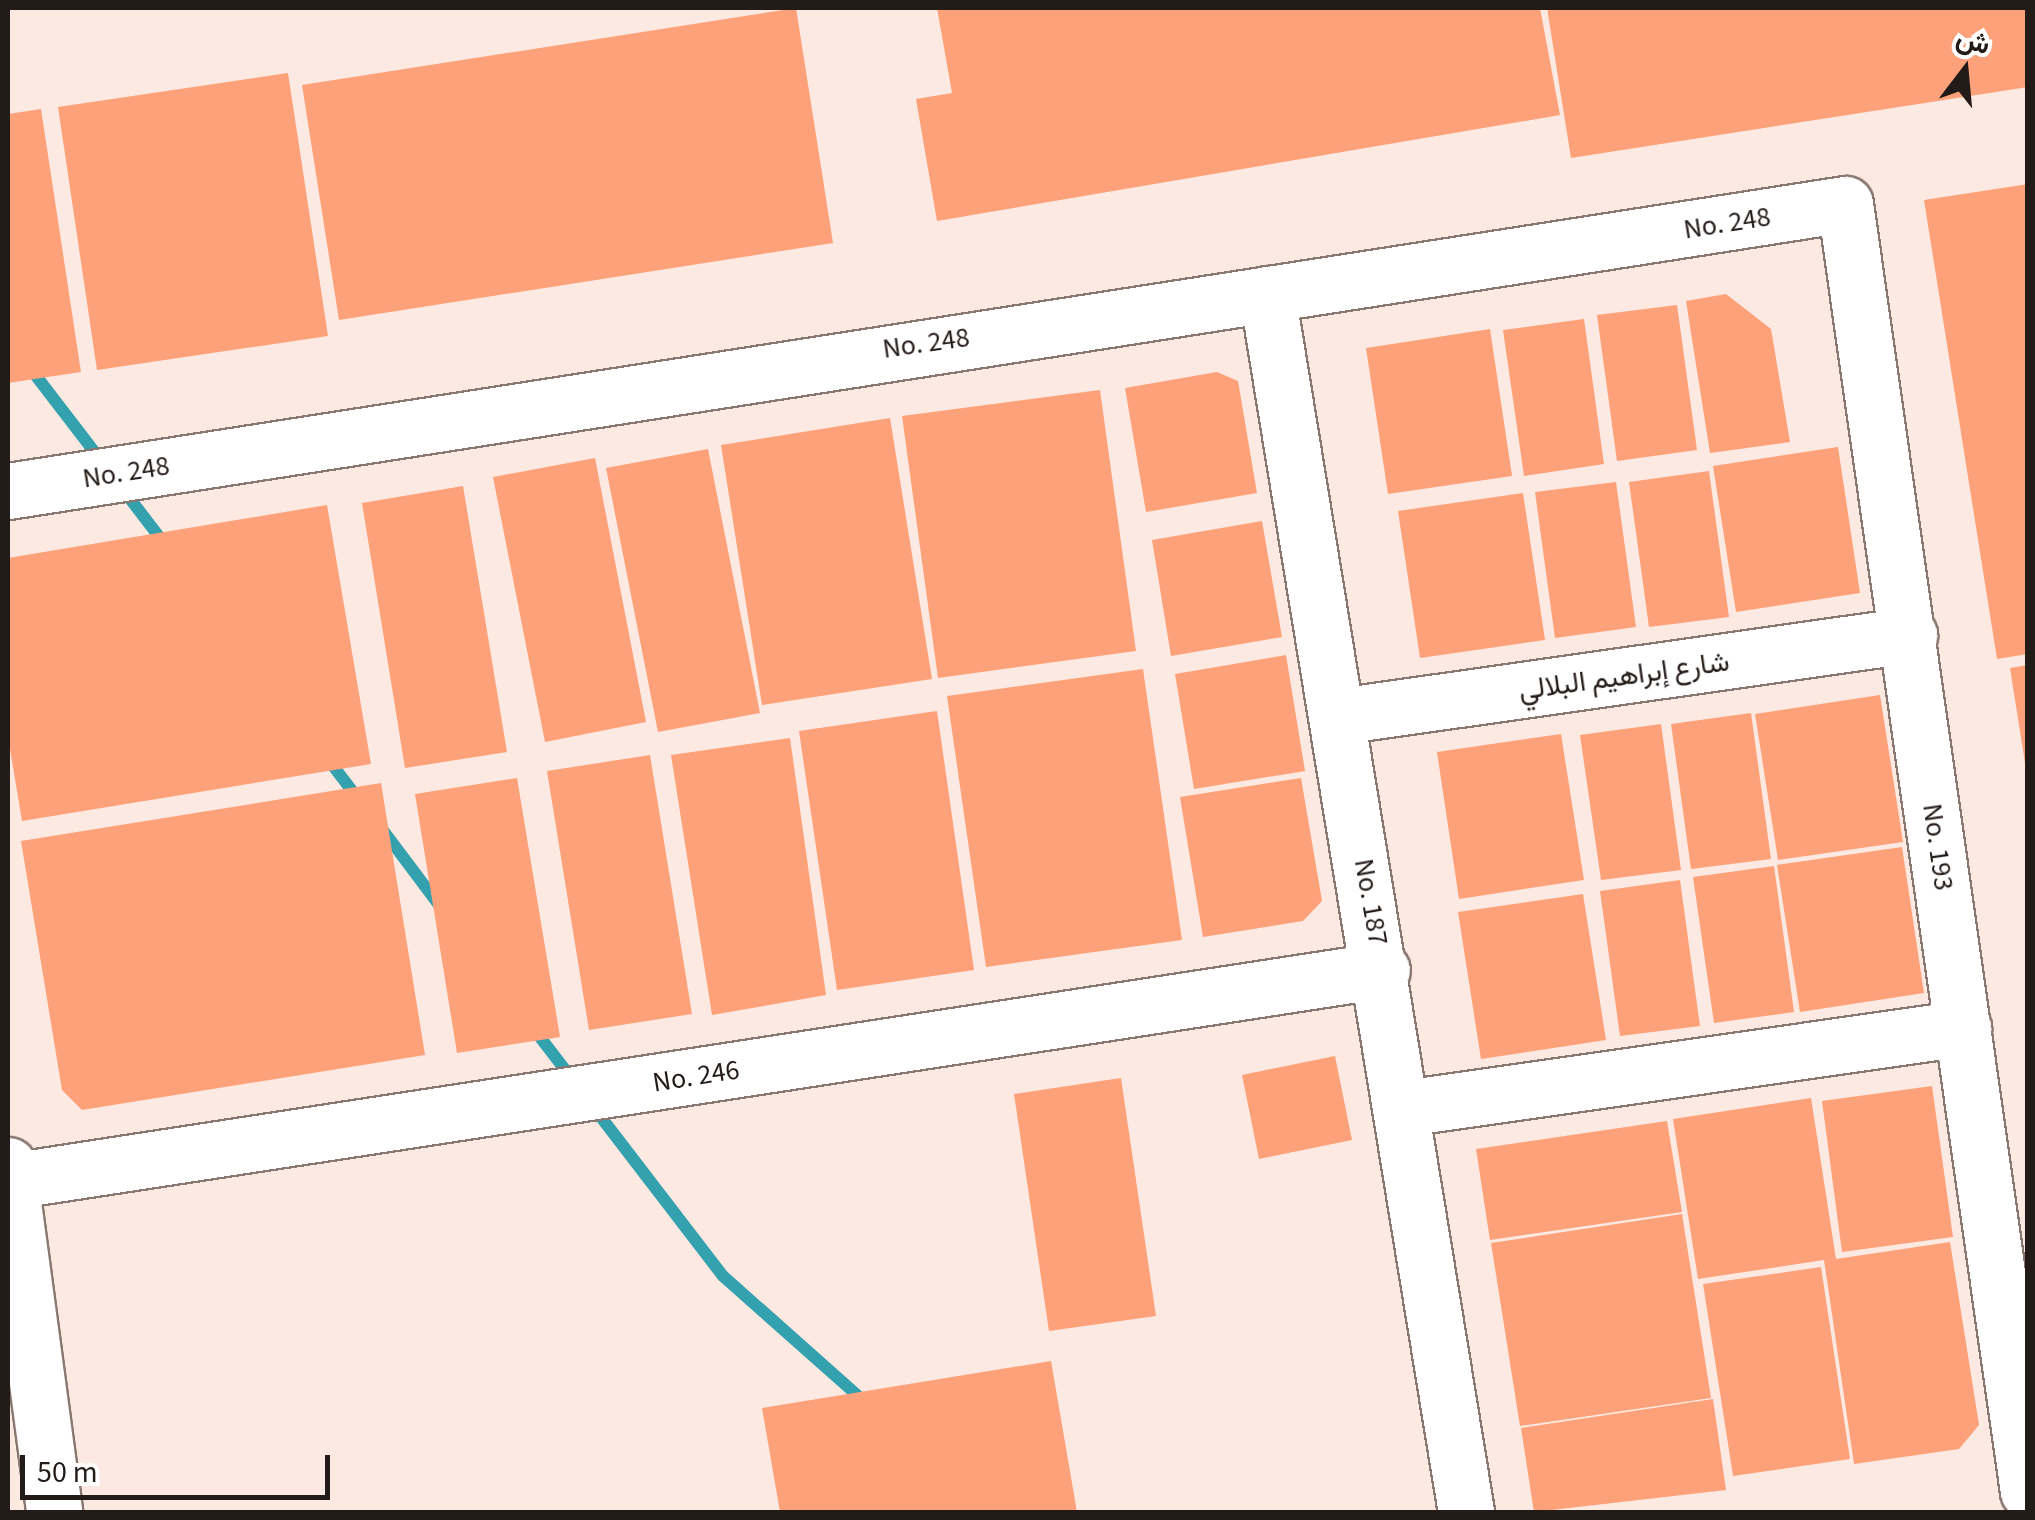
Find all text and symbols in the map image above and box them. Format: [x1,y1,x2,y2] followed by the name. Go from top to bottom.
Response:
[1952,17,1995,65] text: ش
[1915,20,2015,120] north arrow
[1681,200,1773,246] street label: No. 248
[880,320,972,366] street label: No. 248
[80,449,172,495] street label: No. 248
[1516,645,1732,707] street label: شارع إبراهيم البلالي
[1915,801,1961,893] street label: No. 193
[1347,856,1395,948] street label: No. 187
[650,1053,742,1099] street label: No. 246
[25,1435,335,1497] scale bar
[37,1451,98,1494] text: 50 m

